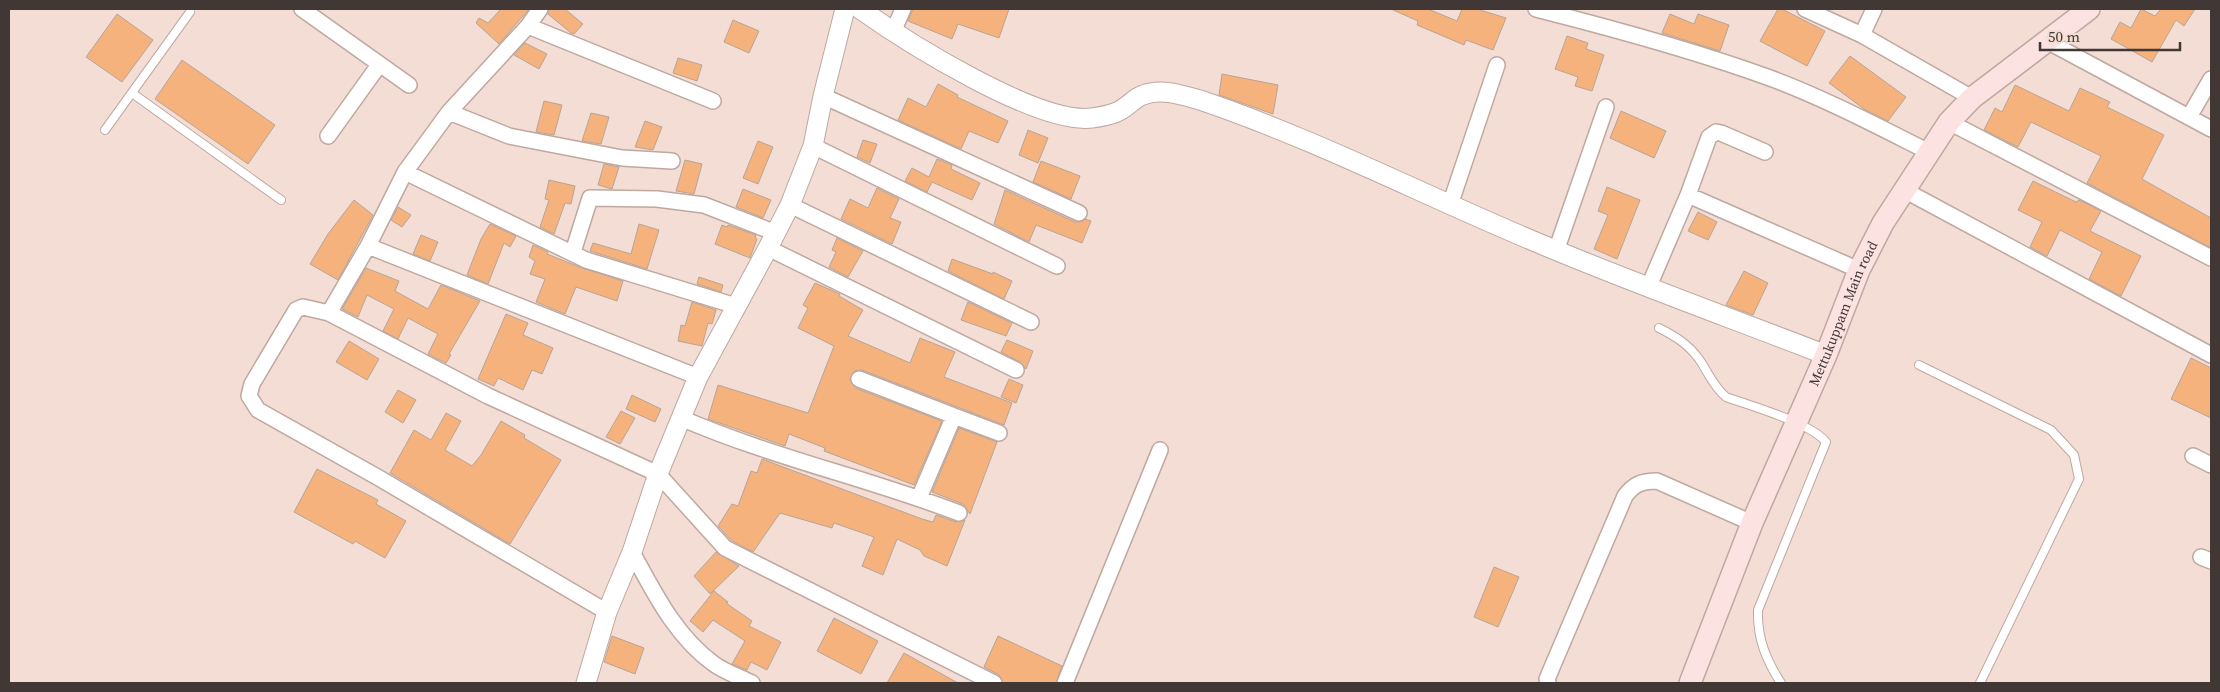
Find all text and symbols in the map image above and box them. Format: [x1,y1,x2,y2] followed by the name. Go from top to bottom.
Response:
[2040,20,2180,52] scale bar
[2048,26,2080,47] text: 50 m
[1804,237,1882,389] street label: Mettukuppam Main road

